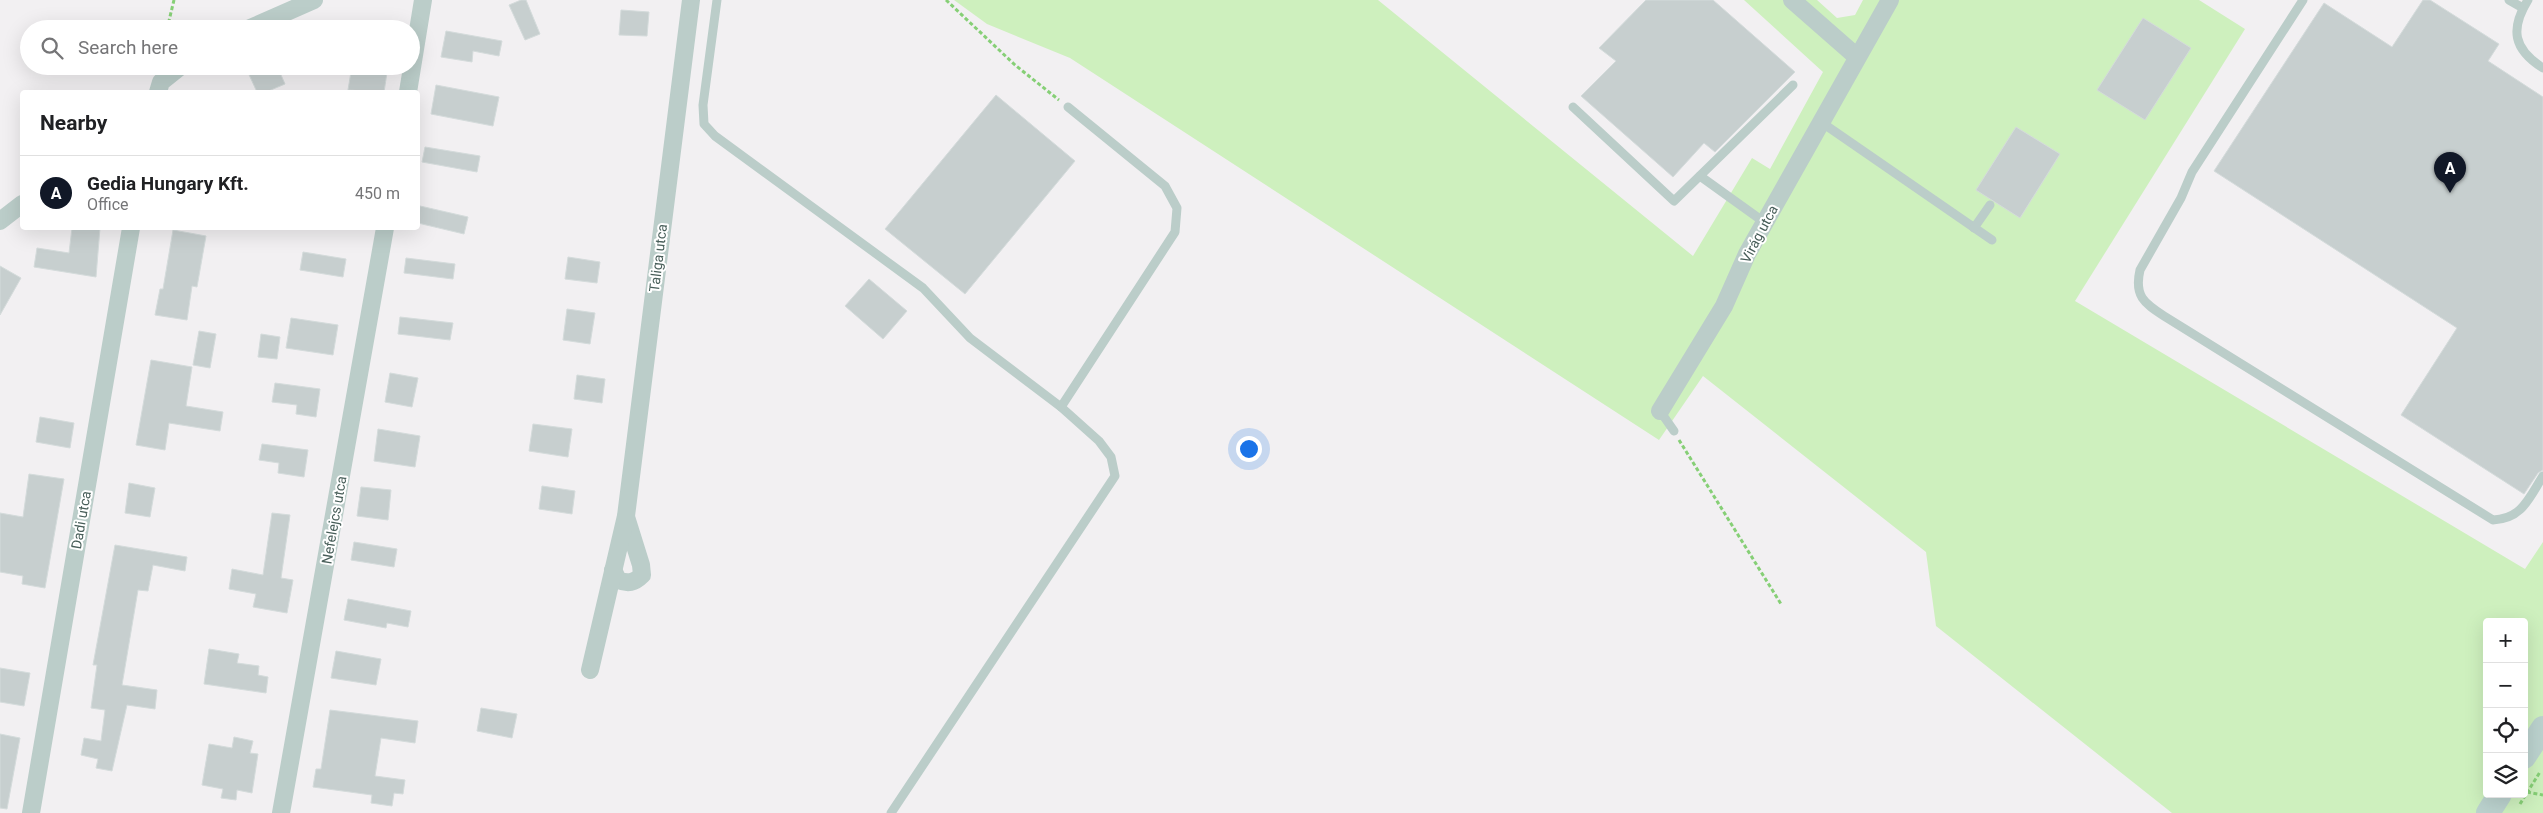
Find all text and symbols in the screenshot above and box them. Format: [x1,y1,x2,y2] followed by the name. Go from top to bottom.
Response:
[20,20,420,75] search box
[38,34,66,62] icon: search
[78,36,178,59] text: Search here
[40,111,107,135] text: Nearby
[2434,152,2466,193] pin: A
[87,172,249,195] text: Gedia Hungary Kft.
[51,184,61,203] text: A
[355,184,400,203] text: 450 m
[87,195,129,214] text: Office
[1737,202,1781,266] street label: Virág utca
[646,223,670,293] street label: Taliga utca
[1236,436,1262,462] your location
[318,475,350,565] street label: Nefelejcs utca
[68,490,94,550] street label: Dadi utca
[2483,618,2528,798] map controls
[2483,618,2528,663] button: +
[2483,663,2528,708] button: −
[2483,708,2528,753] button: locate
[2483,753,2528,798] button: layers

